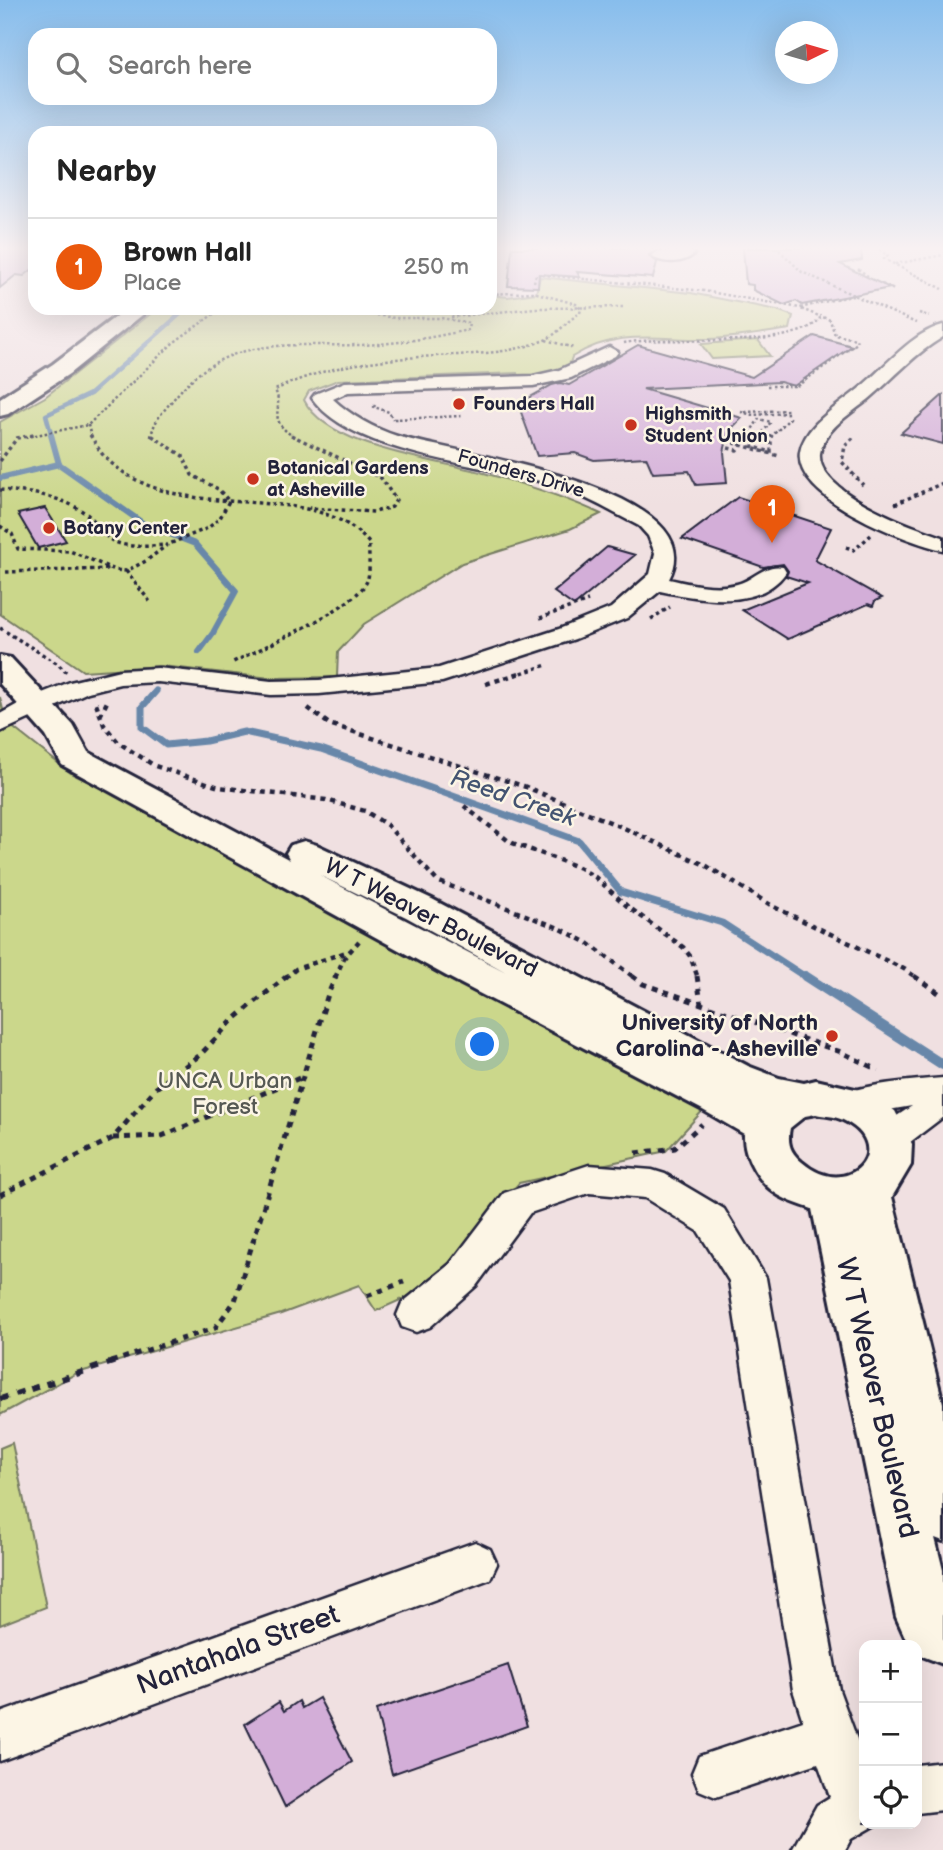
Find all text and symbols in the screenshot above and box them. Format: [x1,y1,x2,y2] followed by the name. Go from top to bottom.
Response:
[775,21,838,84] north arrow
[28,28,497,105] search box
[52,48,90,86] icon: search
[108,51,252,82] text: Search here
[56,154,156,190] text: Nearby
[123,238,252,269] text: Brown Hall
[74,253,84,281] text: 1
[403,253,469,281] text: 250 m
[123,269,181,297] text: Place
[473,393,595,416] place label: Founders Hall
[451,396,467,412] marker: Founders Hall
[645,403,768,448] place label: Highsmith Student Union
[623,417,639,433] marker: Highsmith Student Union
[455,445,587,503] street label: Founders Drive
[267,457,429,502] place label: Botanical Gardens at Asheville
[245,471,261,487] marker: Botanical Gardens at Asheville
[749,485,795,543] pin: 1
[63,517,188,540] place label: Botany Center
[41,520,57,536] marker: Botany Center
[447,763,580,833] water label: Reed Creek
[320,852,542,984] street label: W T Weaver Boulevard
[616,1009,818,1063] place label: University of North Carolina - Asheville
[465,1027,499,1061] your location
[824,1028,840,1044] marker: University of North Carolina - Asheville
[158,1067,292,1121] park label: UNCA Urban Forest
[829,1255,925,1541] street label: W T Weaver Boulevard
[132,1598,344,1702] street label: Nantahala Street
[859,1640,922,1829] map controls
[859,1640,922,1703] button: +
[859,1703,922,1766] button: −
[859,1766,922,1829] button: locate

